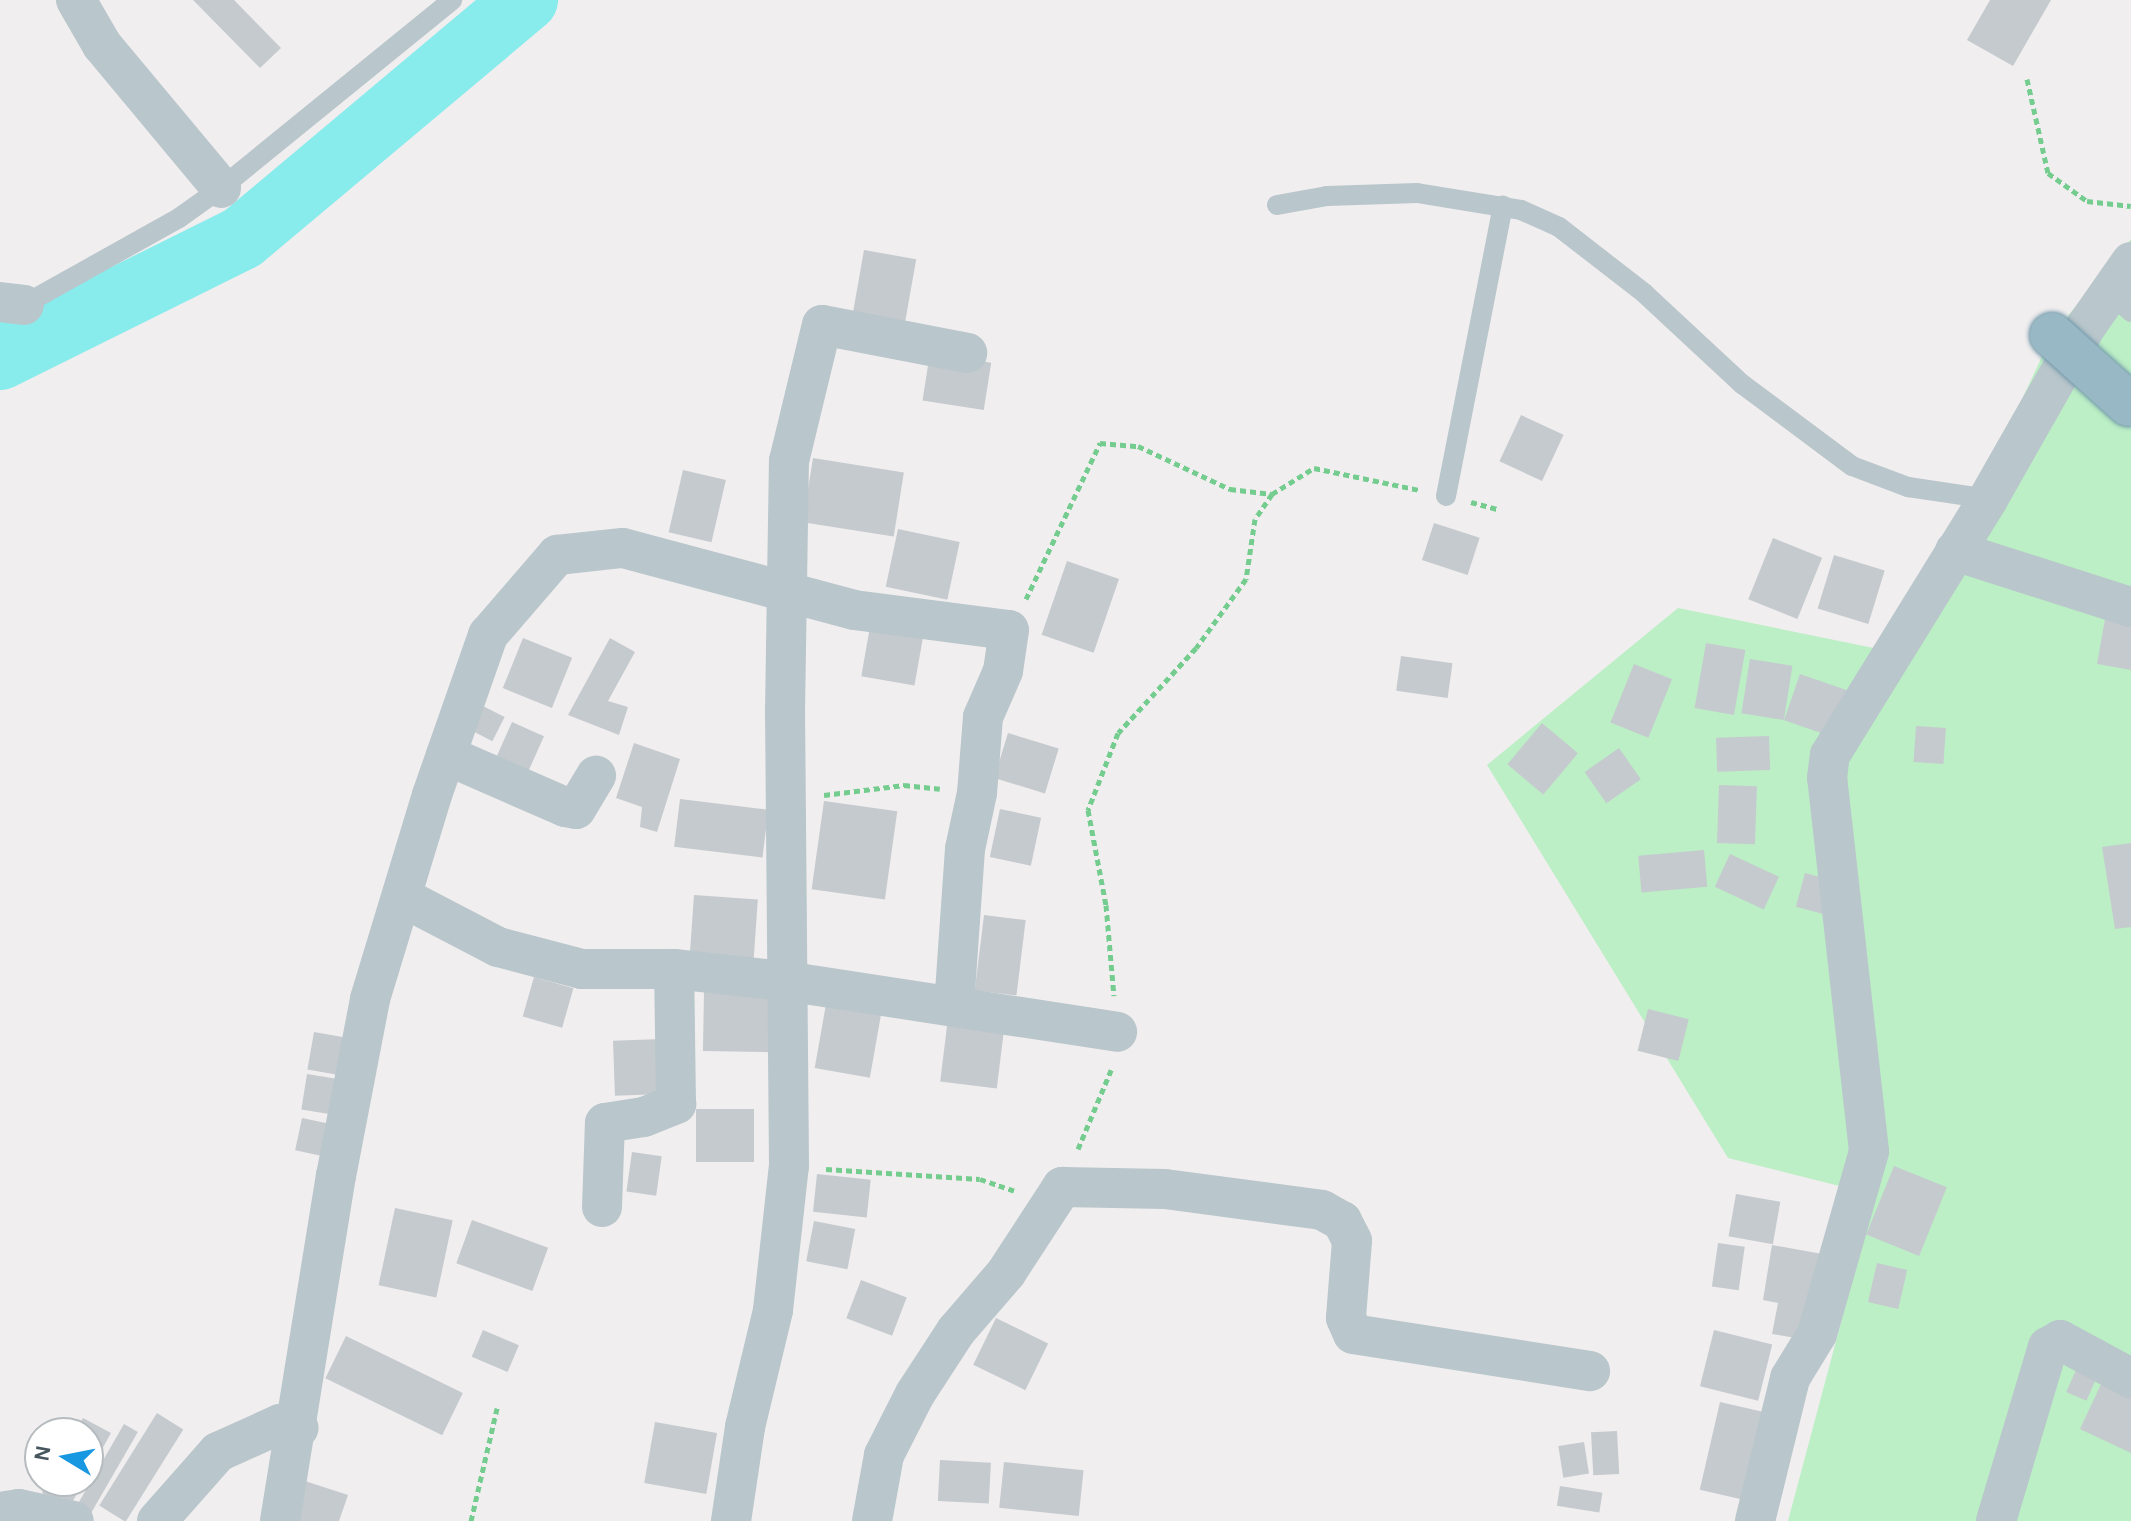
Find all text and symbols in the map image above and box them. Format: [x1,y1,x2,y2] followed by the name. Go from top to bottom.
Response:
[24,1417,104,1497] north arrow
[30,1444,54,1463] text: N

